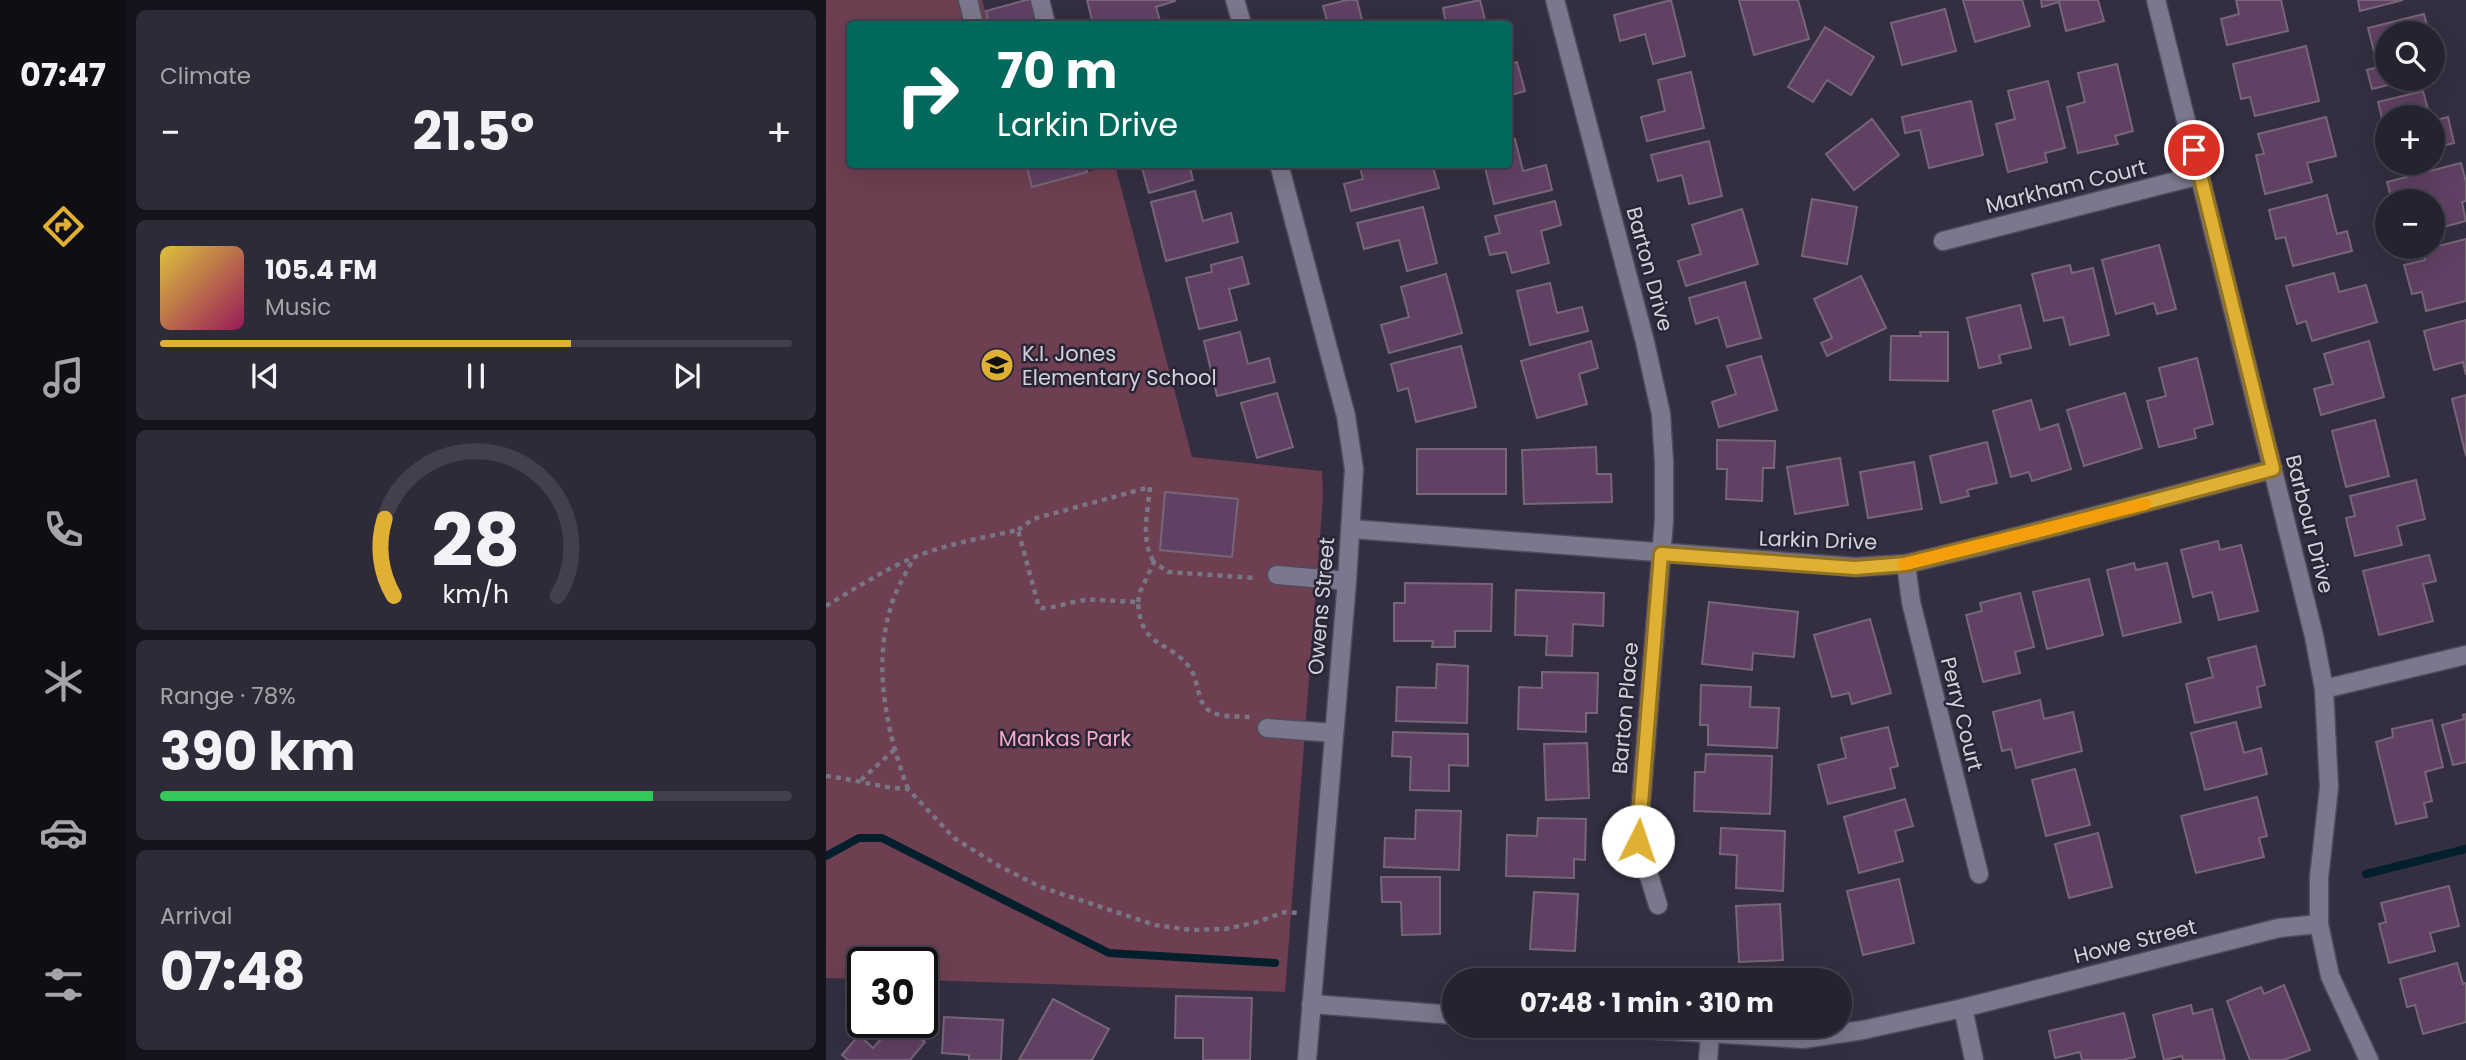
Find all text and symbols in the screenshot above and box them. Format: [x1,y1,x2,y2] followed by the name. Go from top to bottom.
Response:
[2375,21,2445,259] map controls
[2375,21,2445,91] button: search
[997,37,1117,105] text: 70 m
[882,49,973,140] icon: right
[20,52,106,97] text: 07:47
[160,60,251,92] text: Climate
[413,95,534,168] text: 21.5°
[997,102,1178,147] text: Larkin Drive
[2375,105,2445,175] button: +
[160,106,181,159] text: −
[766,106,792,159] text: +
[2164,120,2224,180] pin
[2175,131,2213,169] icon: arrive
[1983,152,2149,220] street label: Markham Court
[2375,189,2445,259] button: −
[39,202,88,251] icon: directions
[1619,204,1681,334] street label: Barton Drive
[265,252,377,288] text: 105.4 FM
[265,291,331,323] text: Music
[1022,339,1217,392] place label: K.I. Jones Elementary School
[978,346,1016,384] school or university icon: K.I. Jones Elementary School
[39,353,88,402] icon: music
[246,357,284,395] icon: previous
[457,357,495,395] icon: pause
[668,357,706,395] icon: next
[2279,452,2341,596] street label: Barbour Drive
[432,490,520,591] text: 28
[39,505,88,554] icon: phone
[1758,523,1878,557] street label: Larkin Drive
[1301,536,1341,676] street label: Owens Street
[443,577,509,612] text: km/h
[1605,641,1645,775] street label: Barton Place
[1934,654,1990,774] street label: Perry Court
[39,657,88,706] icon: climate
[160,680,296,712] text: Range · 78%
[160,715,356,788] text: 390 km
[999,724,1131,753] park label: Mankas Park
[1601,804,1675,878] position arrow
[39,808,88,857] icon: car
[160,900,232,932] text: Arrival
[2071,912,2199,970] street label: Howe Street
[160,935,305,1008] text: 07:48
[847,947,938,1038] speed limit sign: 30
[39,960,88,1009] icon: filters
[1520,985,1774,1021] text: 07:48 · 1 min · 310 m

